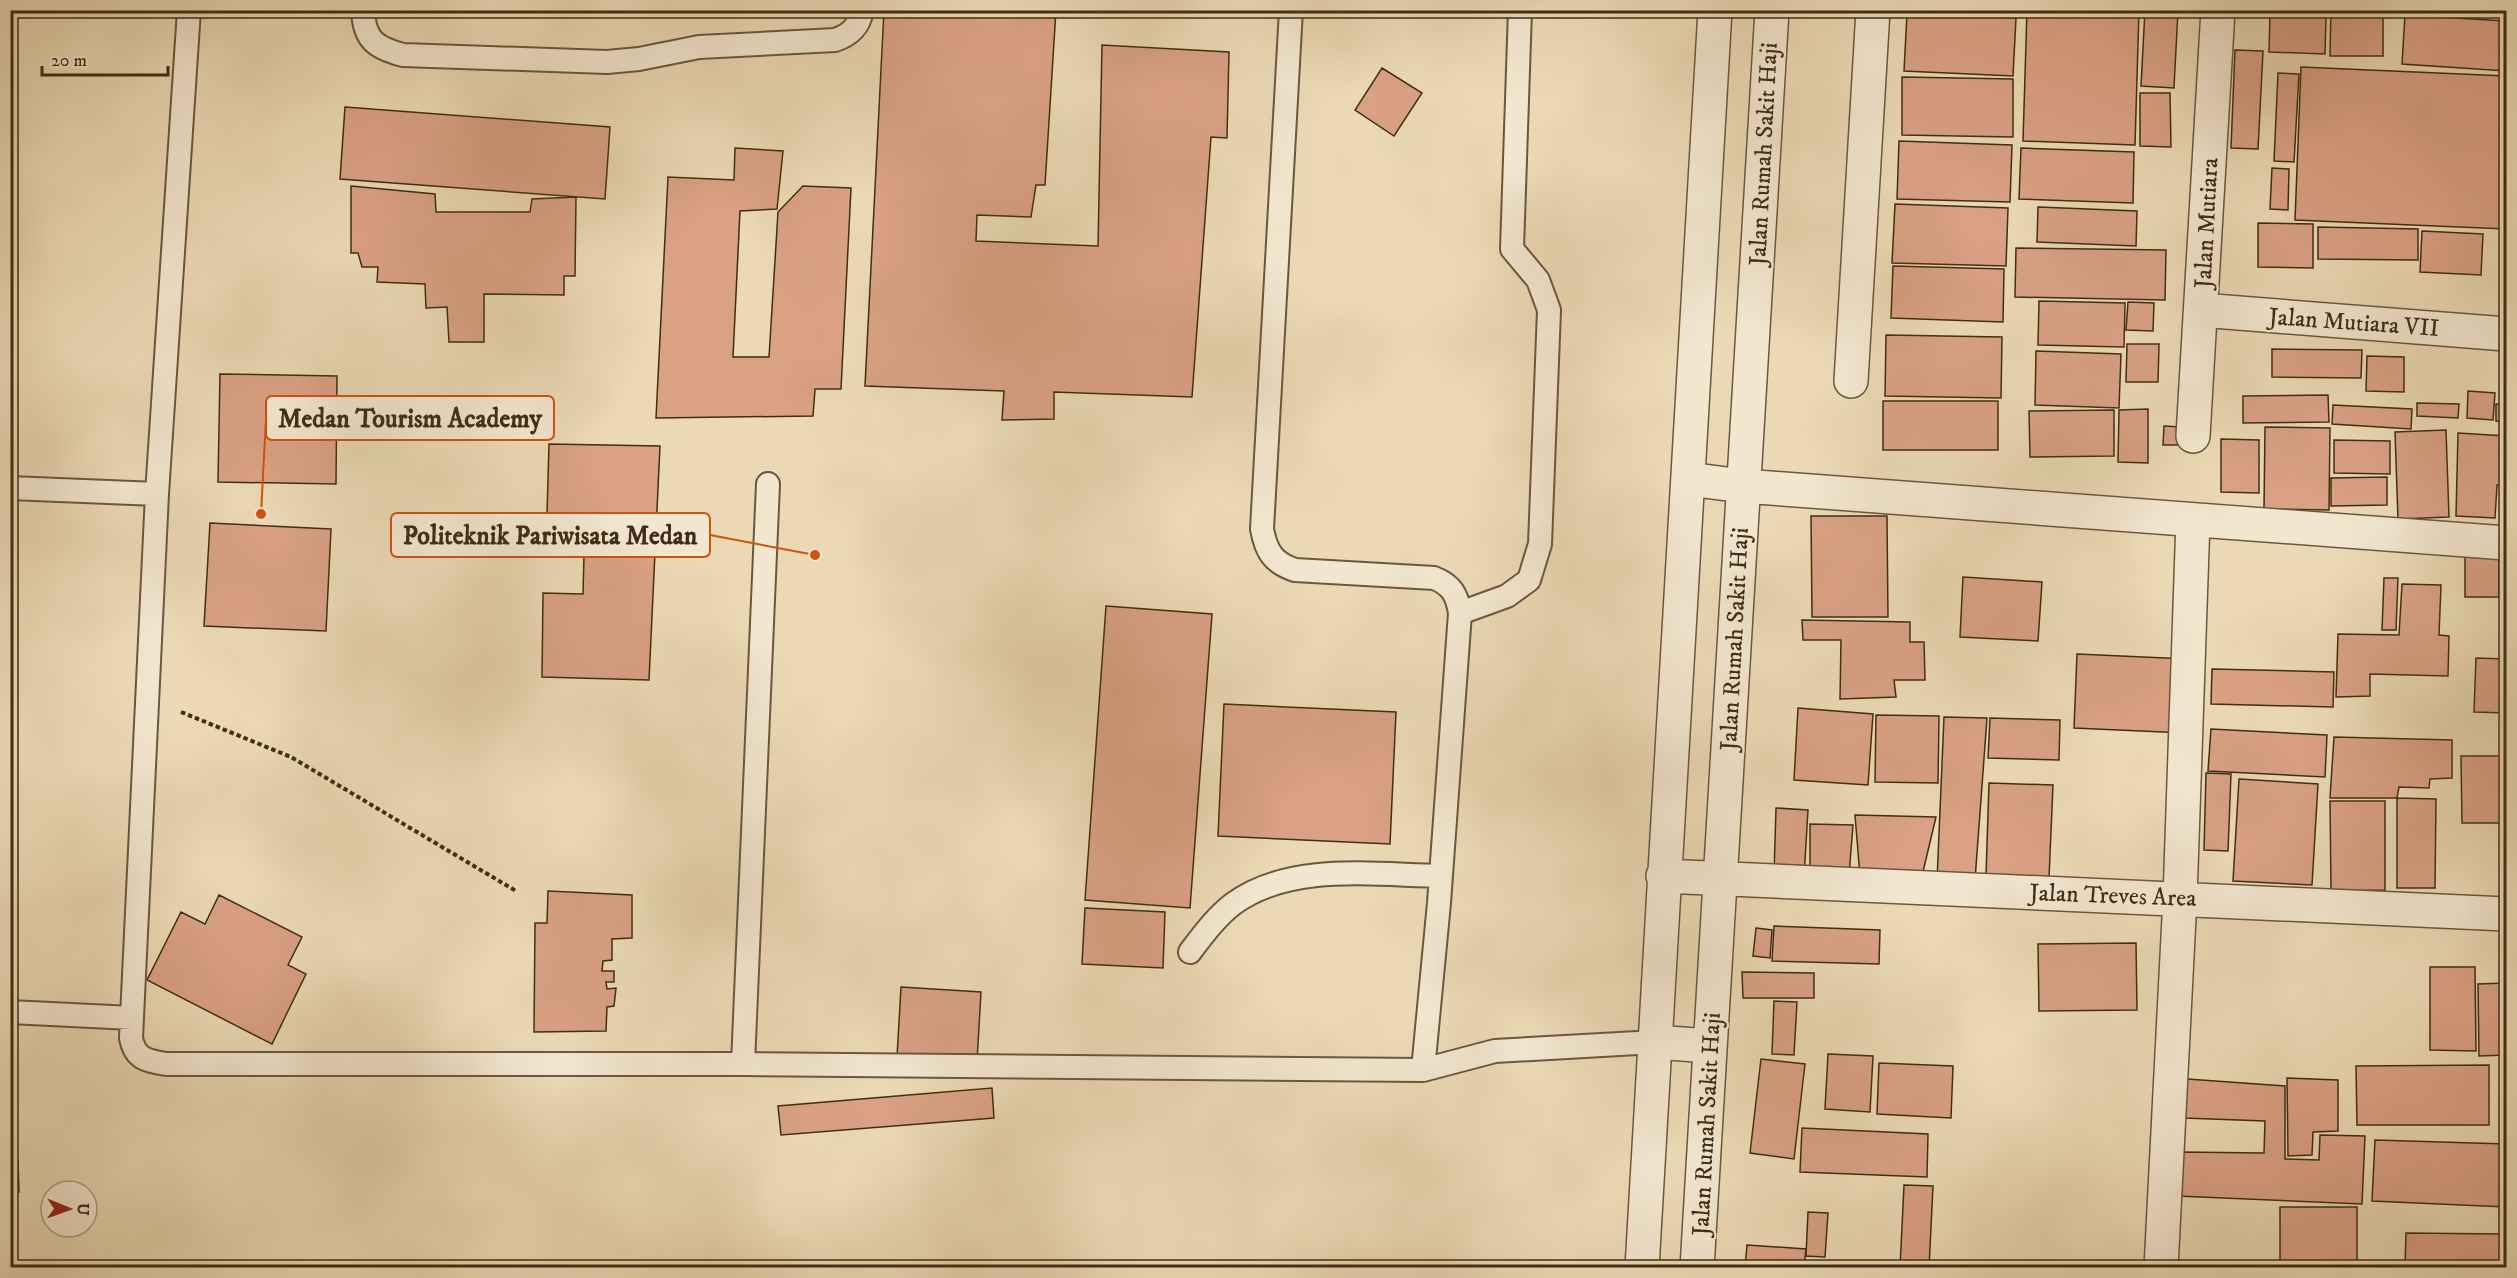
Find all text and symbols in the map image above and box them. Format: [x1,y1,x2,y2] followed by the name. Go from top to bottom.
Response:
[42,39,168,77] scale bar
[1743,42,1785,269] street label: Jalan Rumah Sakit Haji
[51,50,87,72] text: 20 m
[2188,156,2225,291] street label: Jalan Mutiara
[2266,302,2440,344] street label: Jalan Mutiara VII
[266,396,554,440] callout: Medan Tourism Academy
[278,403,543,436] text: Medan Tourism Academy
[391,513,710,557] callout: Politeknik Pariwisata Medan
[403,520,698,553] text: Politeknik Pariwisata Medan
[1714,527,1756,754] street label: Jalan Rumah Sakit Haji
[2027,878,2198,914] street label: Jalan Treves Area
[1686,1012,1728,1239] street label: Jalan Rumah Sakit Haji
[39,1179,99,1239] north arrow
[73,1203,93,1216] text: U

